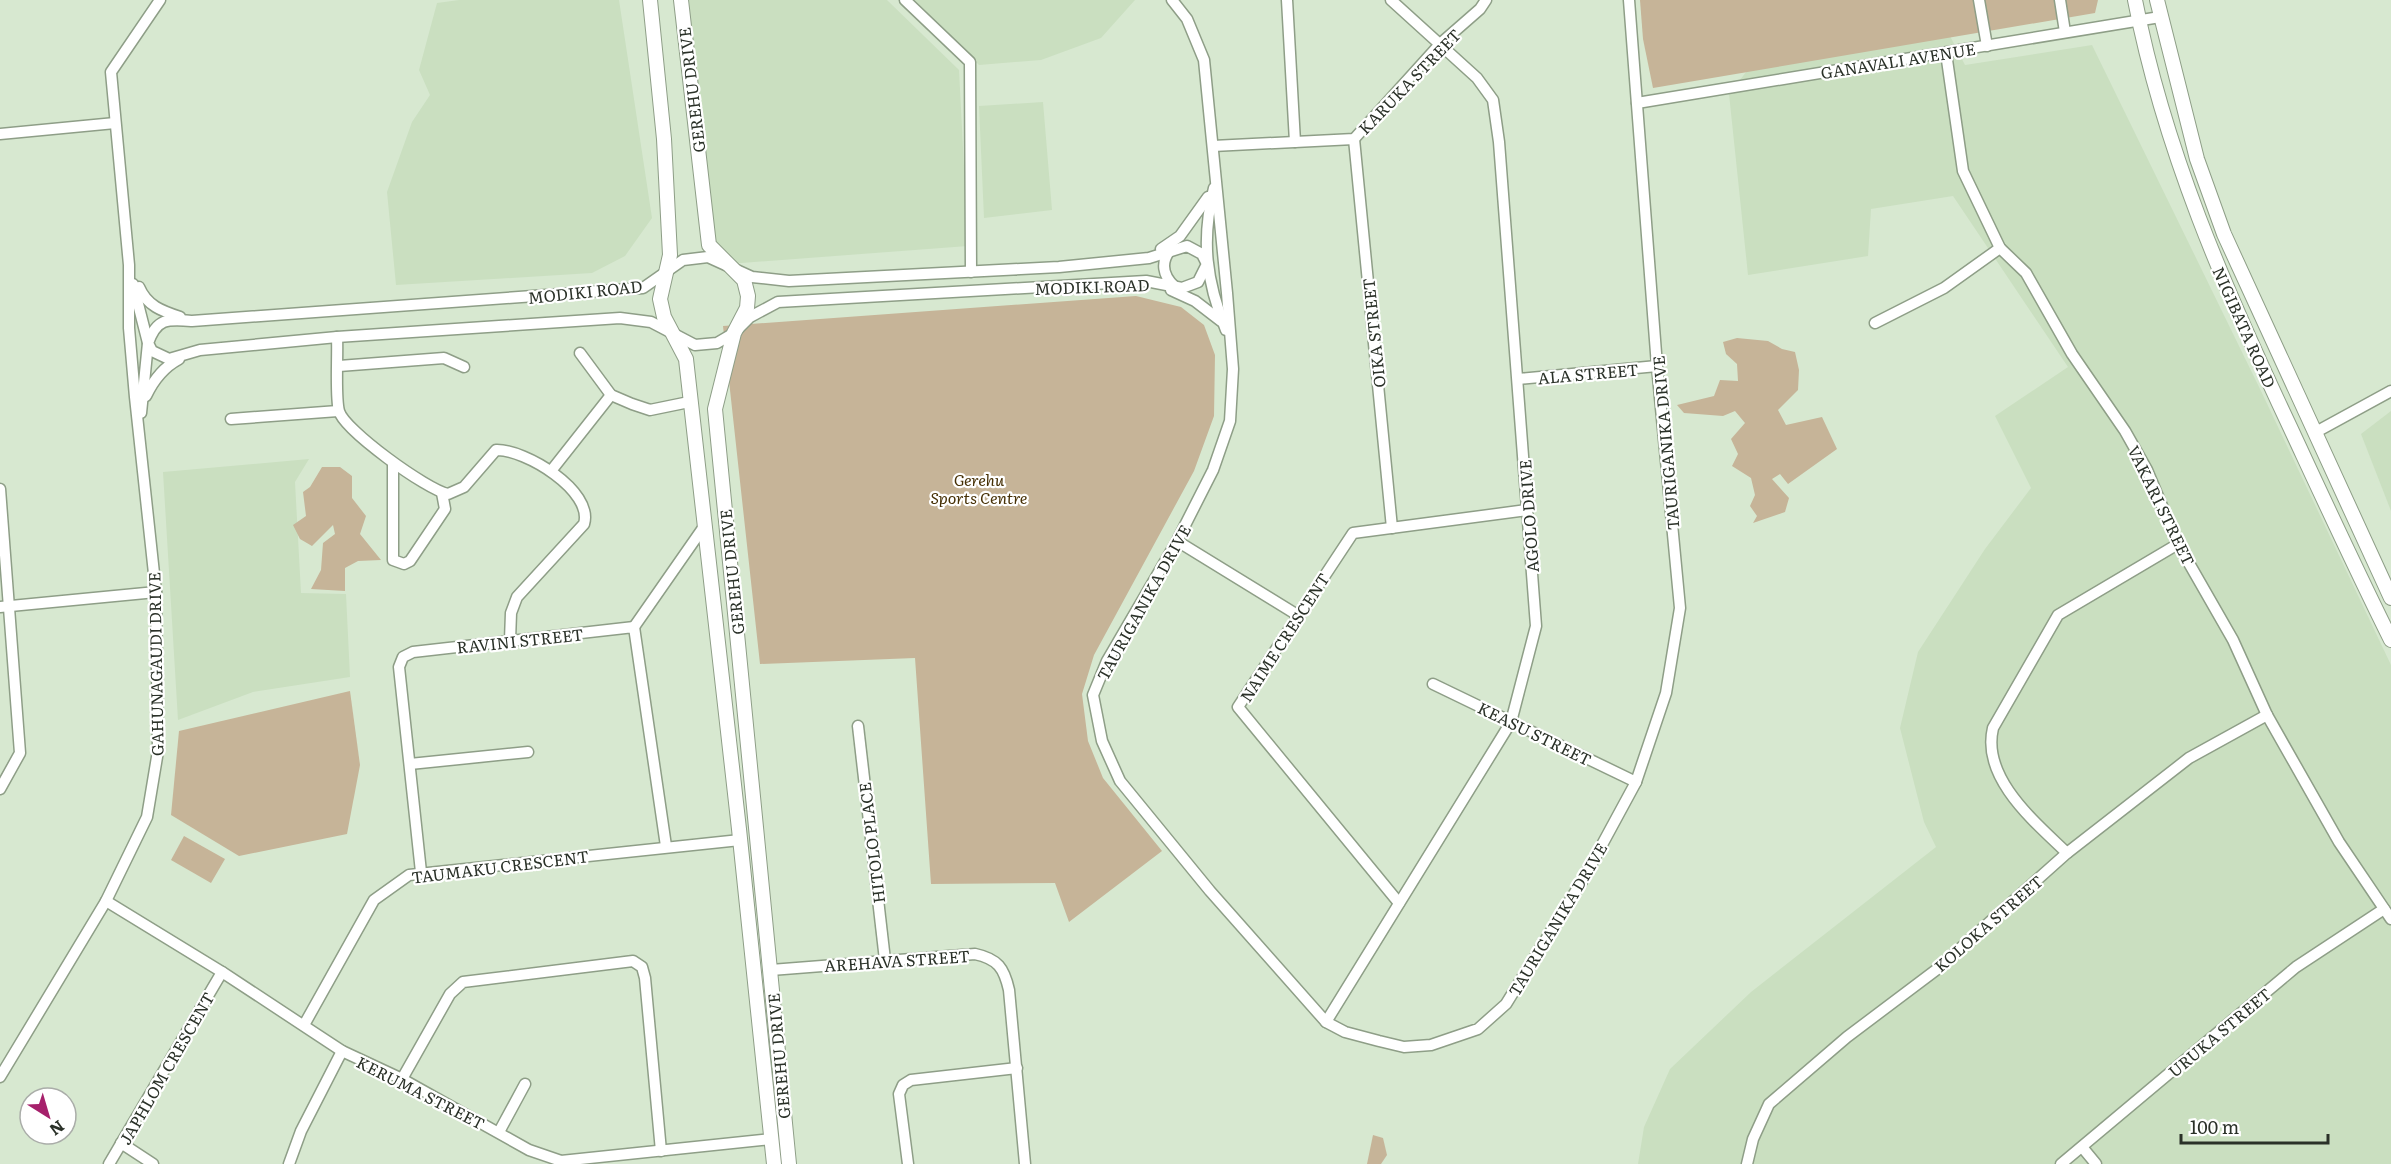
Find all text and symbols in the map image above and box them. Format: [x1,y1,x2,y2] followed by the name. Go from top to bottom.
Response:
[1352,23,1466,139] street label: KARUKA STREET
[671,26,711,154] street label: GEREHU DRIVE
[1819,36,1977,84] street label: GANAVALI AVENUE
[2207,263,2283,391] street label: NIGIBATA ROAD
[1034,272,1150,300] street label: MODIKI ROAD
[527,273,643,309] street label: MODIKI ROAD
[1355,277,1391,389] street label: OIKA STREET
[1645,355,1685,531] street label: TAURIGANIKA DRIVE
[1537,357,1640,389] street label: ALA STREET
[2122,441,2202,569] street label: VAKARI STREET
[1512,459,1544,573] street label: AGOLO DRIVE
[931,467,1027,509] park label: Gerehu Sports Centre
[712,508,750,636] street label: GEREHU DRIVE
[1090,520,1196,684] street label: TAURIGANIKA DRIVE
[1233,568,1335,706] street label: NAIME CRESCENT
[141,572,169,756] street label: GAHUNAGAUDI DRIVE
[455,621,585,659] street label: RAVINI STREET
[1474,695,1596,771] street label: KEASU STREET
[852,781,890,905] street label: HITOLO PLACE
[1502,838,1612,1000] street label: TAURIGANIKA DRIVE
[410,843,590,889] street label: TAUMAKU CRESCENT
[1928,869,2048,977] street label: KOLOKA STREET
[823,943,971,977] street label: AREHAVA STREET
[2162,982,2276,1082] street label: URUKA STREET
[112,987,220,1149] street label: JAPHLOM CRESCENT
[761,992,795,1120] street label: GEREHU DRIVE
[353,1049,489,1135] street label: KERUMA STREET
[18,1086,78,1146] north arrow
[2181,1107,2328,1145] scale bar
[2190,1113,2239,1140] text: 100 m
[45,1115,70,1142] text: N

